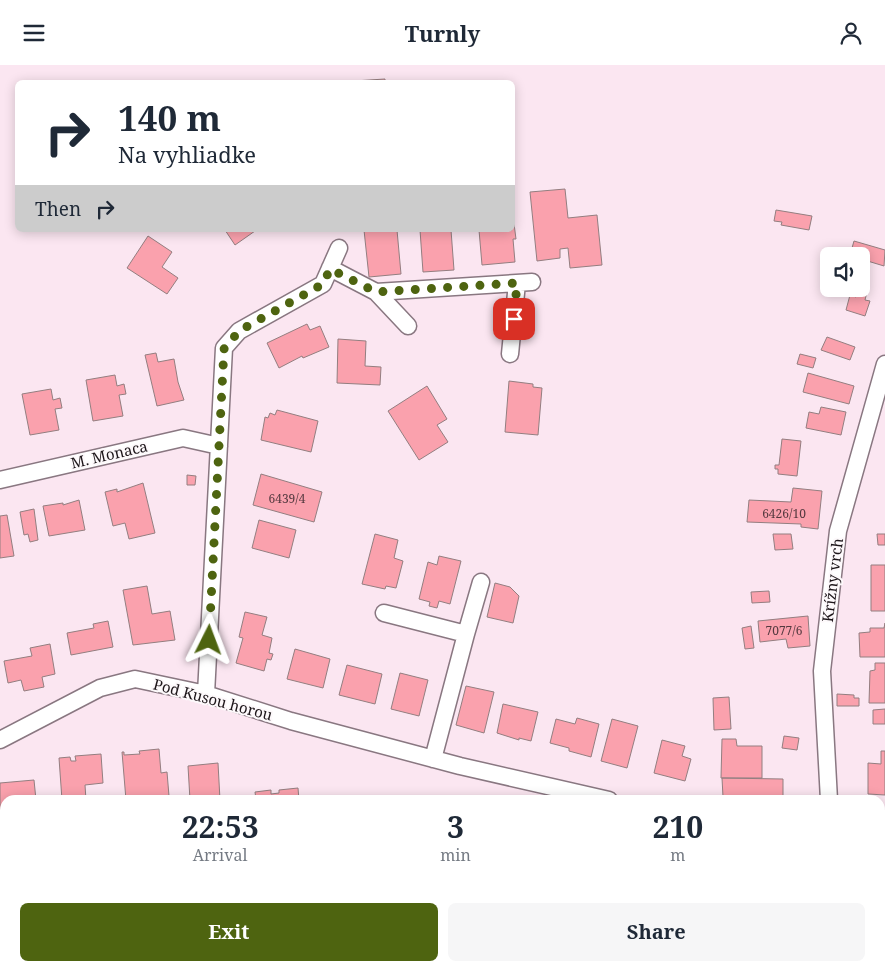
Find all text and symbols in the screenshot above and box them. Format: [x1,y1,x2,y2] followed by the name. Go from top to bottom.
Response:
[405,18,480,48] text: Turnly
[20,19,48,47] icon: menu
[837,19,865,47] icon: person
[118,94,221,141] text: 140 m
[35,100,100,165] icon: right
[118,139,256,169] text: Na vyhliadke
[91,195,119,223] icon: right
[35,196,81,222] text: Then
[820,247,870,297] map controls
[820,247,870,297] button: sound
[493,298,535,340] pin
[500,305,528,333] icon: arrive
[69,435,149,473] street label: M. Monaca
[269,490,306,507] house number: 6439/4
[762,505,806,522] house number: 6426/10
[817,536,847,623] street label: Krížny vrch
[182,613,234,665] position arrow
[766,622,803,639] house number: 7077/6
[151,673,275,725] street label: Pod Kusou horou
[182,806,259,847] text: 22:53
[447,806,464,847] text: 3
[652,806,703,847] text: 210
[193,844,247,866] text: Arrival
[440,844,471,866] text: min
[670,844,685,866] text: m
[20,903,438,961] button: Exit
[448,903,865,961] button: Share

